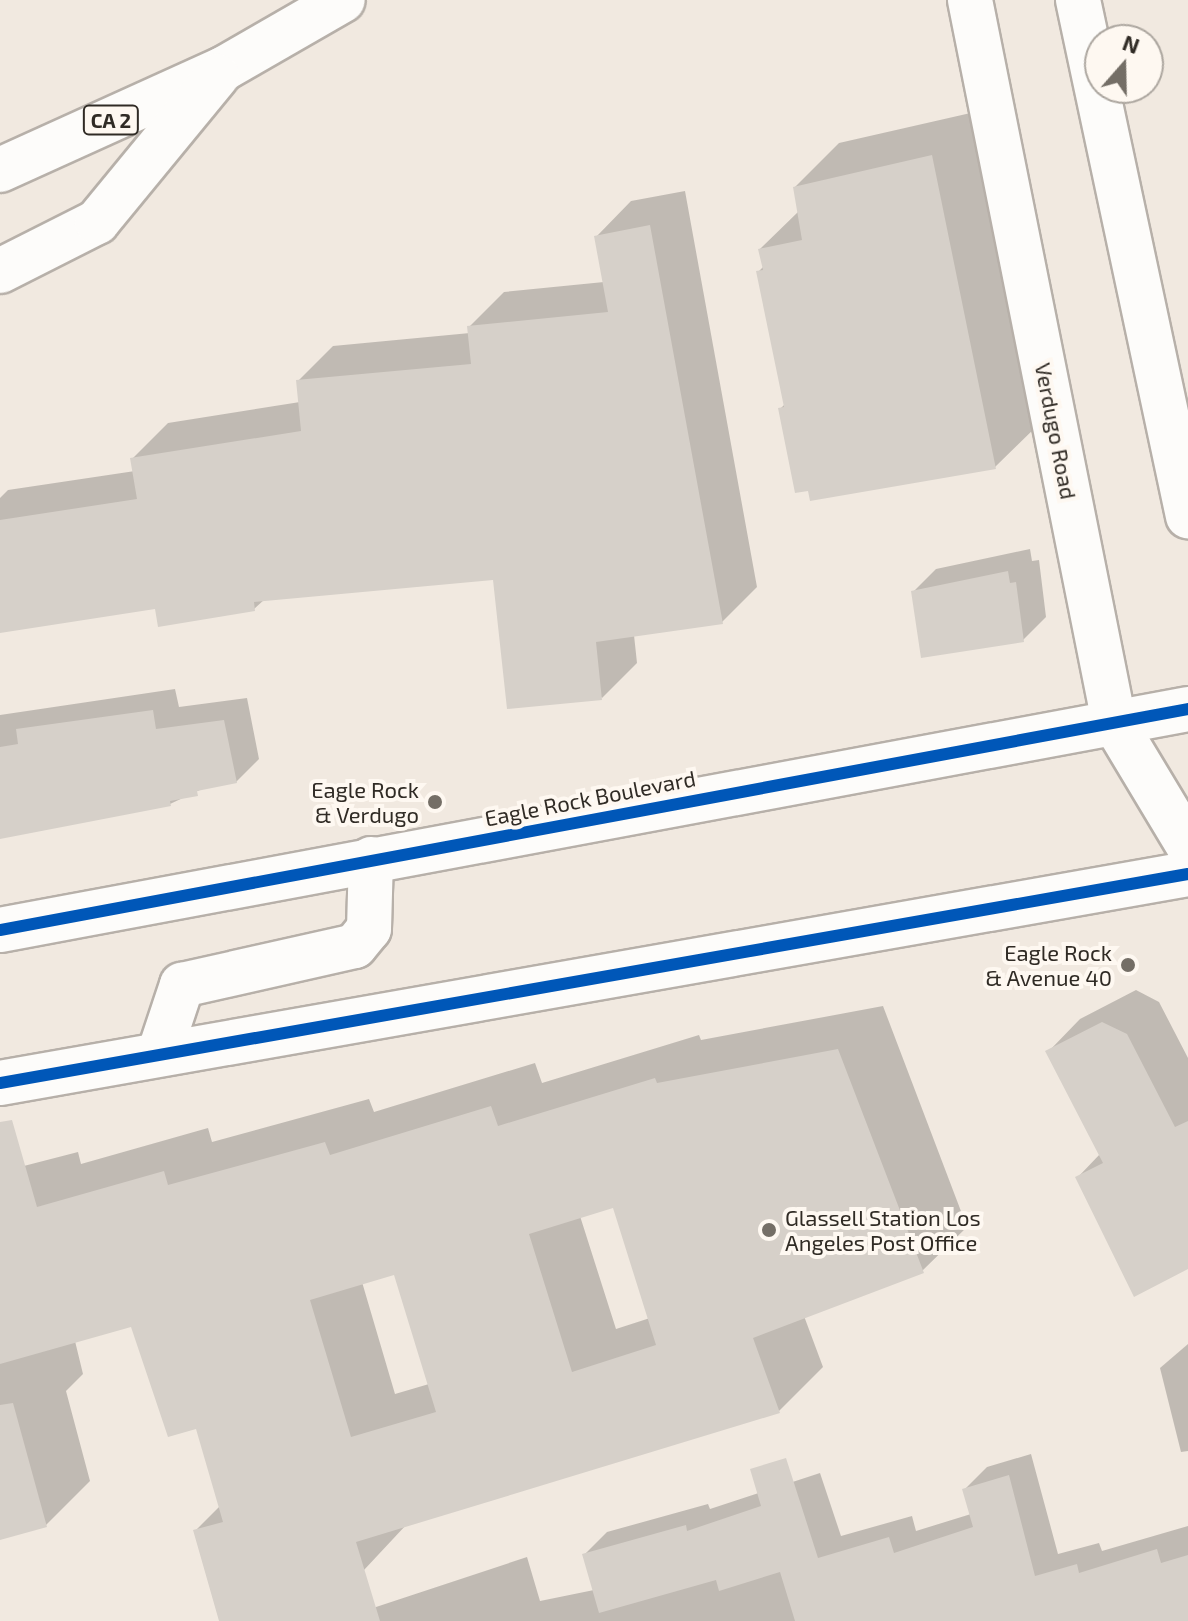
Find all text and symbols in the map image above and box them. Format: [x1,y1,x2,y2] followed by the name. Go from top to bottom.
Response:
[1084,24,1164,104] north arrow
[1120,28,1143,58] text: N
[81,104,141,136] road number: CA 2
[1030,361,1082,501] street label: Verdugo Road
[482,765,698,831] street label: Eagle Rock Boulevard
[311,776,419,828] place label: Eagle Rock & Verdugo
[426,793,444,811] marker: Eagle Rock & Verdugo
[985,939,1112,990] place label: Eagle Rock & Avenue 40
[1119,956,1137,974] marker: Eagle Rock & Avenue 40
[785,1204,981,1256] place label: Glassell Station Los Angeles Post Office
[760,1221,778,1239] marker: Glassell Station Los Angeles Post Office

